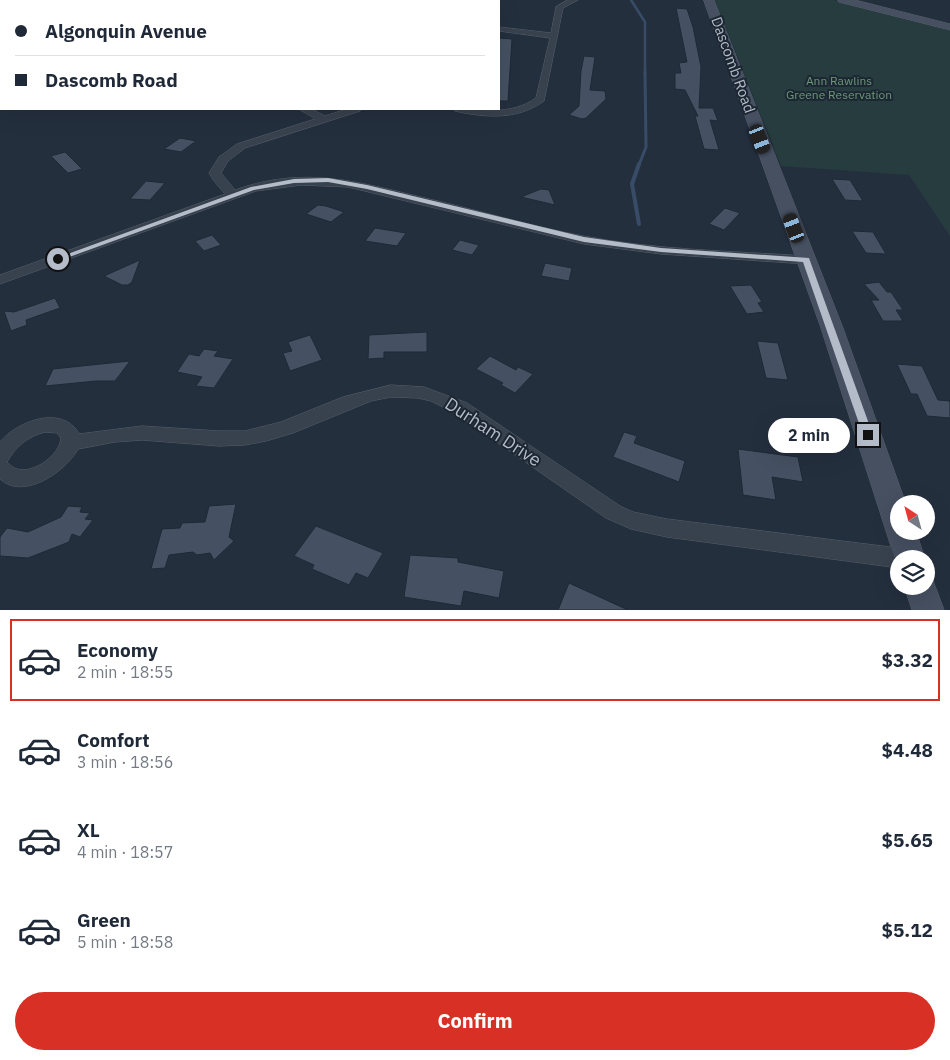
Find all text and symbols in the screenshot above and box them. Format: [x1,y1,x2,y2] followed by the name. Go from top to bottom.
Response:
[707,14,760,116] street label: Dascomb Road
[45,19,207,43] text: Algonquin Avenue
[45,68,178,92] text: Dascomb Road
[786,73,892,102] park label: Ann Rawlins Greene Reservation
[747,122,772,156] car
[781,211,806,245] car
[47,248,69,270] route start
[441,392,546,471] street label: Durham Drive
[768,418,850,452] callout: 2 min
[857,424,879,446] route end
[788,425,830,445] text: 2 min
[890,495,935,540] north arrow
[890,495,935,595] map controls
[890,550,935,595] button: layers
[17,638,62,683] icon: car
[77,638,158,662] text: Economy
[881,648,933,672] text: $3.32
[77,662,173,682] text: 2 min · 18:55
[17,728,62,773] icon: car
[77,728,150,752] text: Comfort
[881,738,933,762] text: $4.48
[77,752,173,772] text: 3 min · 18:56
[17,818,62,863] icon: car
[77,818,100,842] text: XL
[881,828,933,852] text: $5.65
[77,842,173,862] text: 4 min · 18:57
[17,908,62,953] icon: car
[77,908,131,932] text: Green
[881,918,933,942] text: $5.12
[77,932,173,952] text: 5 min · 18:58
[15,992,935,1050] button: Confirm

